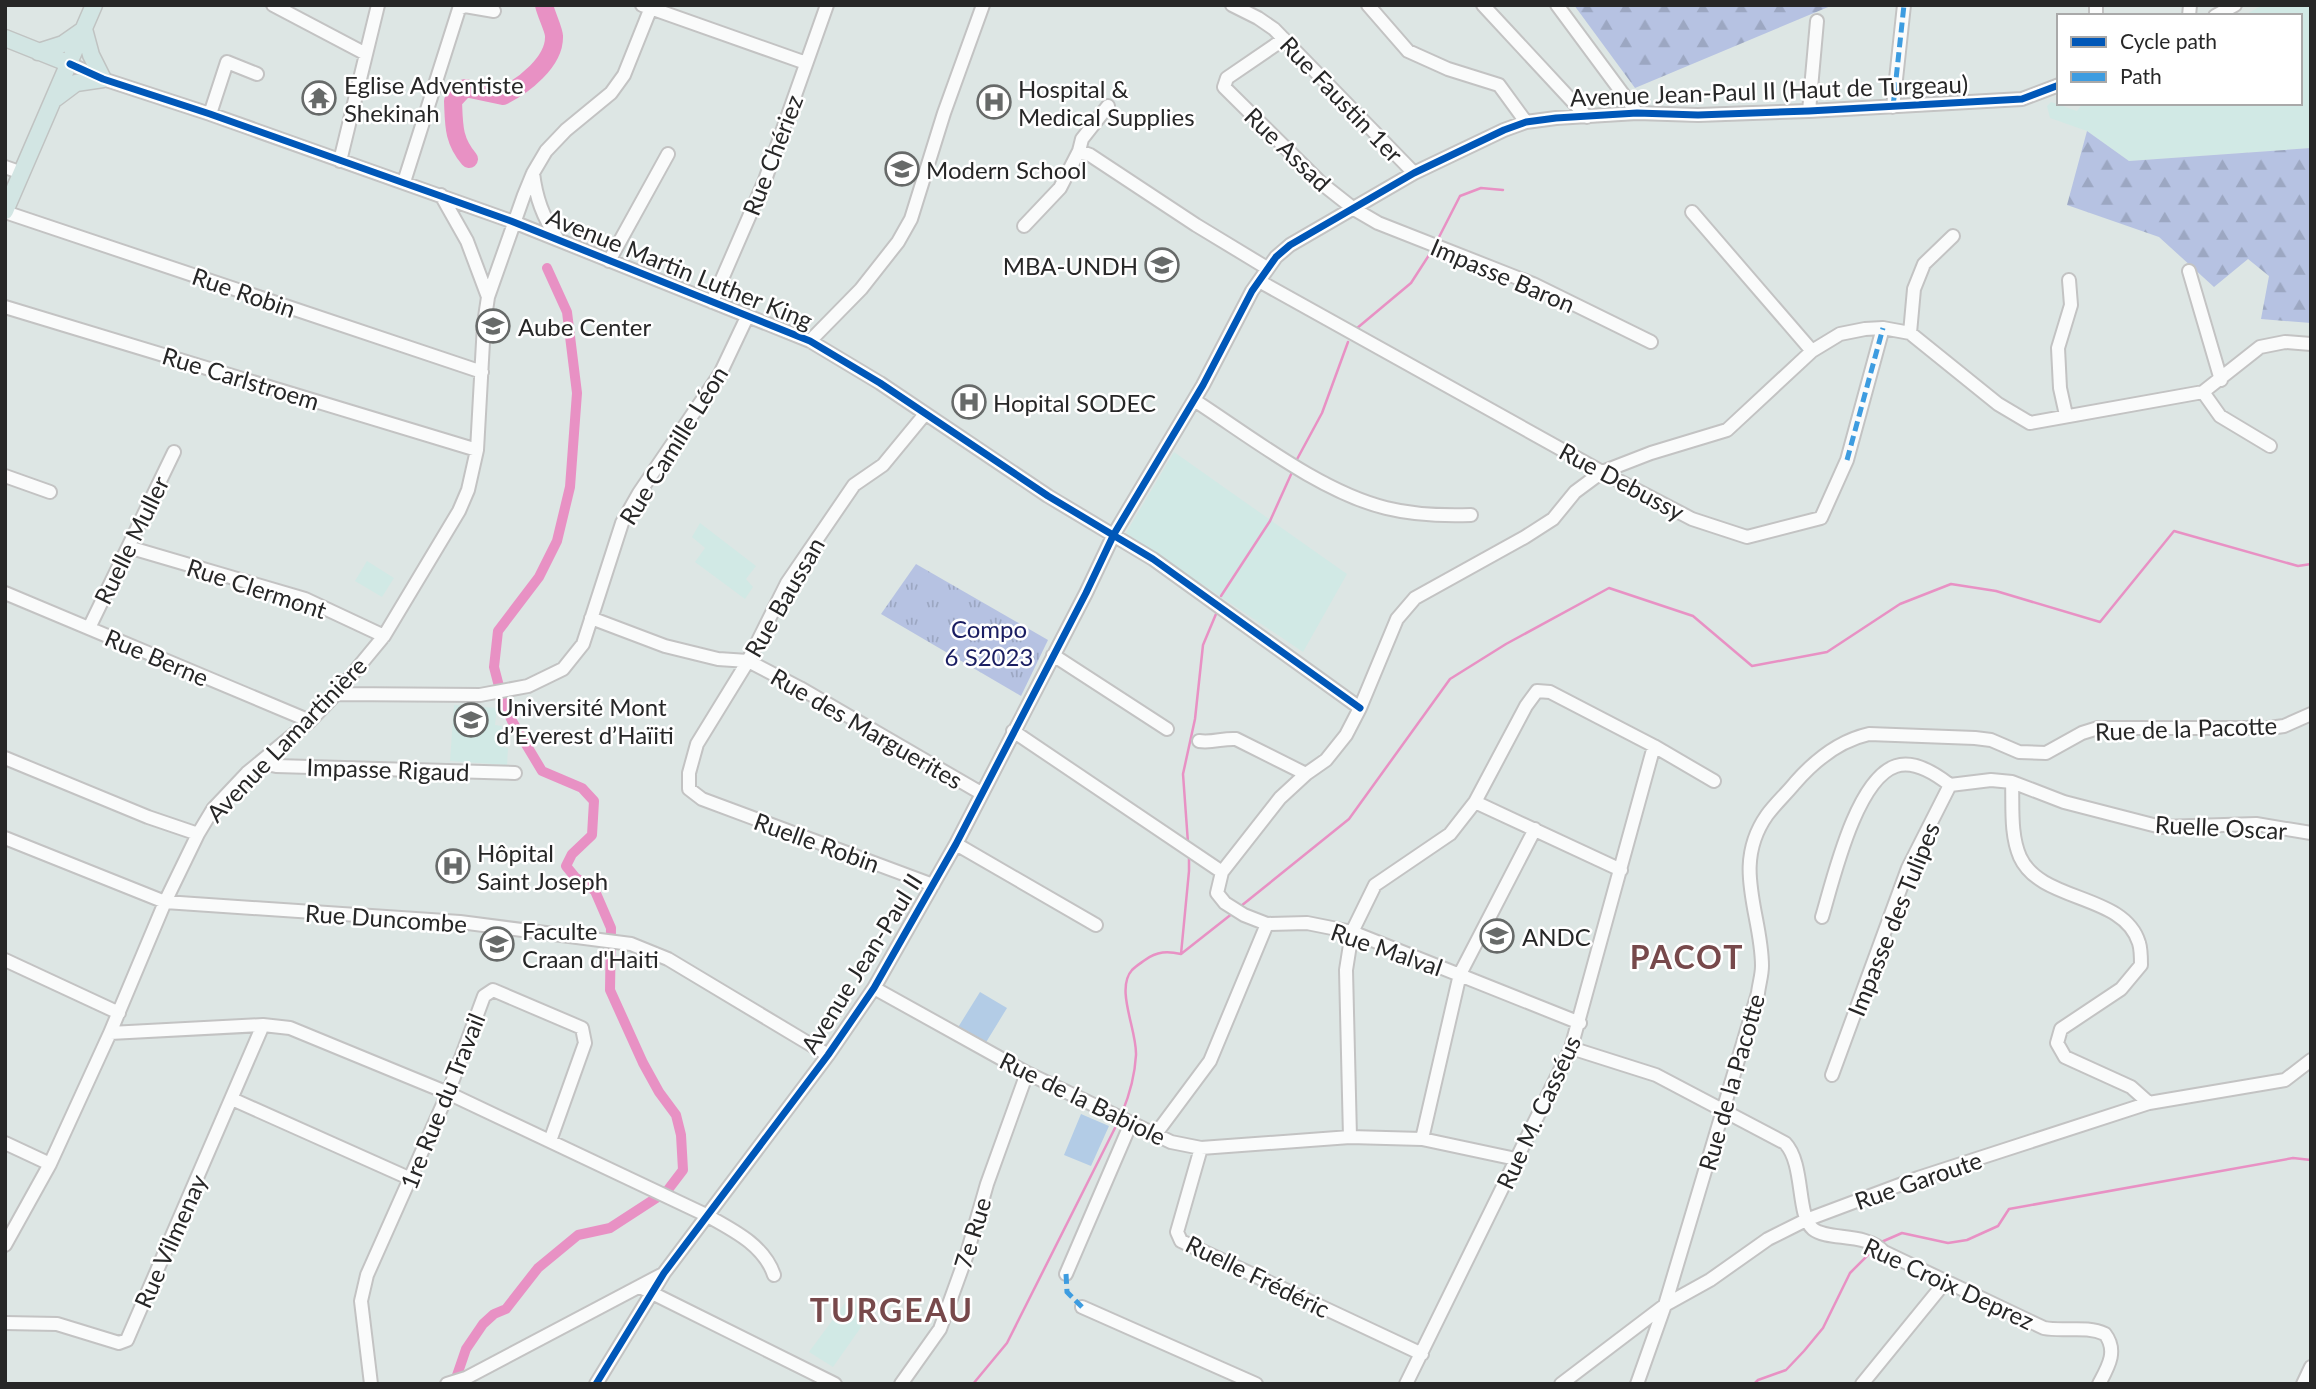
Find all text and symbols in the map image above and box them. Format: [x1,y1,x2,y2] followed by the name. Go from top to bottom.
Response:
[2057,14,2302,105] legend
[2120,28,2217,53] text: Cycle path
[1275,30,1410,168] street label: Rue Faustin 1er
[2120,63,2162,88] text: Path
[1570,69,1968,111] street label: Avenue Jean-Paul II (Haut de Turgeau)
[344,70,524,127] place label: Eglise Adventiste Shekinah
[1018,74,1195,131] place label: Hospital & Medical Supplies
[300,79,338,117] temple icon: Eglise Adventiste Shekinah
[975,83,1013,121] hospital icon: Hospital & Medical Supplies
[736,90,808,219] street label: Rue Chériez
[1239,101,1337,197] street label: Rue Assad
[883,150,921,188] school or university icon: Modern School
[926,155,1087,184] place label: Modern School
[543,201,817,335] street label: Avenue Martin Luther King
[1427,232,1579,318] street label: Impasse Baron
[1143,246,1181,284] school or university icon: MBA-UNDH
[1003,251,1138,280] place label: MBA-UNDH
[189,261,299,323] street label: Rue Robin
[474,307,512,345] school or university icon: Aube Center
[518,312,651,341] place label: Aube Center
[159,340,323,416] street label: Rue Carlstroem
[613,360,733,530] street label: Rue Camille Léon
[950,383,988,421] hospital icon: Hopital SODEC
[993,388,1156,417] place label: Hopital SODEC
[1555,436,1690,526] street label: Rue Debussy
[88,471,175,609] street label: Ruelle Muller
[738,532,830,662] street label: Rue Baussan
[184,552,331,624] street label: Rue Clermont
[945,614,1033,671] park label: Compo 6 S2023
[101,622,213,692] street label: Rue Berne
[200,651,372,827] street label: Avenue Lamartinière
[766,661,968,795] street label: Rue des Marguerites
[496,692,674,749] place label: Université Mont d’Everest d’Haïiti
[452,701,490,739] school or university icon: Université Mont d’Everest d’Haïiti
[2094,710,2278,746] street label: Rue de la Pacotte
[306,752,470,786] street label: Impasse Rigaud
[750,806,884,878] street label: Ruelle Robin
[2154,809,2288,845] street label: Ruelle Oscar
[1841,818,1945,1020] street label: Impasse des Tulipes
[477,838,608,895] place label: Hôpital Saint Joseph
[434,847,472,885] hospital icon: Hôpital Saint Joseph
[794,868,928,1058] street label: Avenue Jean-Paul II
[304,898,468,938] street label: Rue Duncombe
[522,916,659,973] place label: Faculte Craan d'Haiti
[1327,916,1447,982] street label: Rue Malval
[1478,917,1516,955] school or university icon: ANDC
[1522,922,1591,951] place label: ANDC
[478,925,516,963] school or university icon: Faculte Craan d'Haiti
[1630,937,1744,976] district label: PACOT
[1692,990,1770,1174] street label: Rue de la Pacotte
[393,1009,491,1193] street label: 1re Rue du Travail
[1490,1031,1586,1193] street label: Rue M. Casséus
[995,1045,1171,1151] street label: Rue de la Babiole
[1851,1145,1985,1215] street label: Rue Garoute
[128,1169,213,1312] street label: Rue Vilmenay
[947,1194,997,1272] street label: 7e Rue
[1181,1229,1335,1323] street label: Ruelle Frédéric
[1859,1231,2039,1335] street label: Rue Croix Deprez
[810,1290,974,1329] district label: TURGEAU

